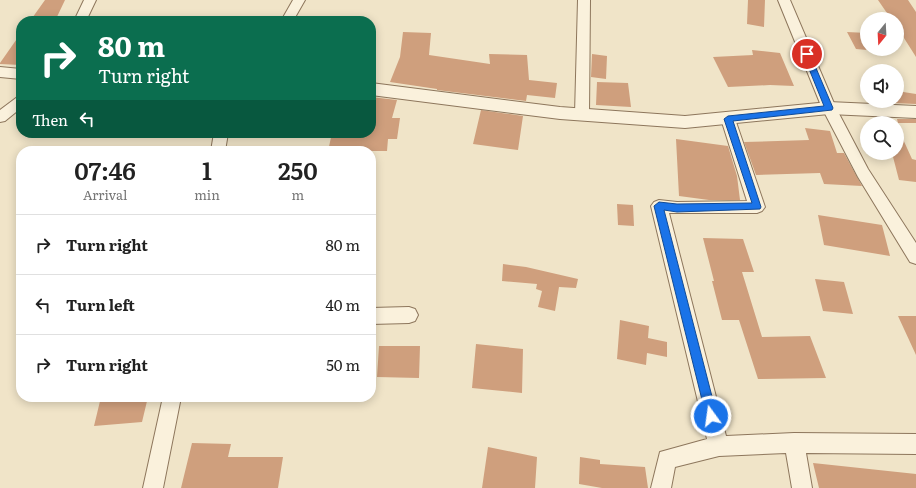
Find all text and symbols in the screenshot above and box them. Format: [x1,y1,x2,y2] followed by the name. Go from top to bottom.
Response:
[860,12,904,56] north arrow
[860,12,904,160] map controls
[98,24,165,66] text: 80 m
[32,32,84,84] icon: right
[790,37,824,71] pin
[796,43,818,65] icon: arrive
[98,62,189,89] text: Turn right
[860,64,904,108] button: sound
[32,108,68,131] text: Then
[76,108,98,130] icon: left
[860,116,904,160] button: search
[74,152,136,187] text: 07:46
[202,152,212,187] text: 1
[278,152,318,187] text: 250
[83,185,127,204] text: Arrival
[194,185,220,204] text: min
[292,185,304,204] text: m
[66,233,148,256] text: Turn right
[326,233,360,256] text: 80 m
[32,234,54,256] icon: right
[66,293,135,316] text: Turn left
[326,293,360,316] text: 40 m
[32,294,54,316] icon: left
[66,353,148,376] text: Turn right
[326,353,360,376] text: 50 m
[32,354,54,376] icon: right
[690,395,732,437] position arrow

